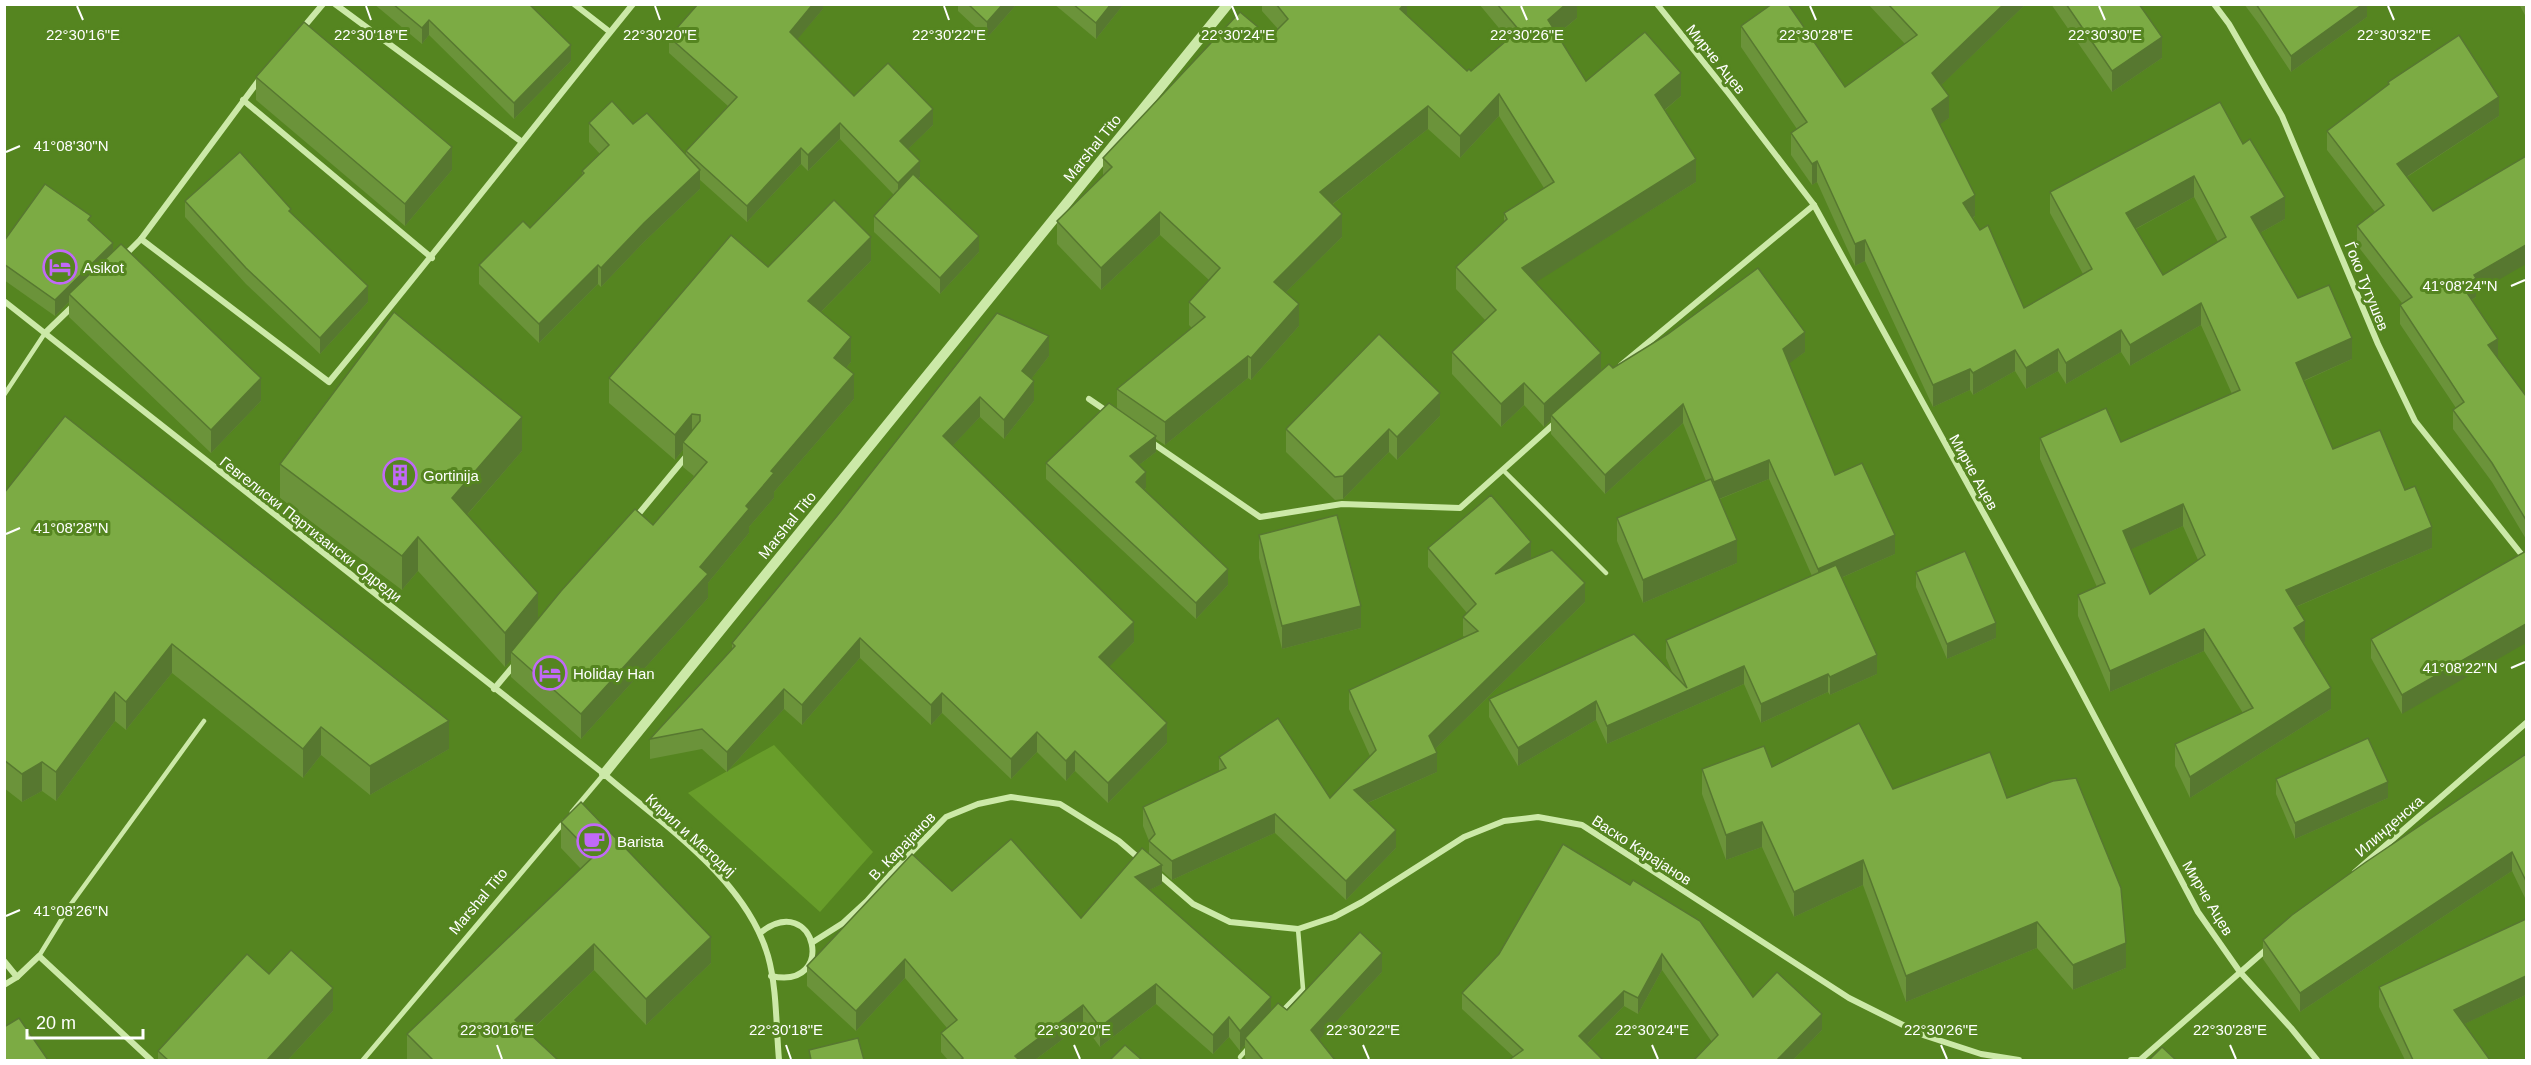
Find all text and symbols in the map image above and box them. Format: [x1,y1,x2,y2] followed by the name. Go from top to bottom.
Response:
[1683,21,1749,97] street label: Мирче Ацев
[46,26,120,43] text: 22°30'16"E
[334,26,408,43] text: 22°30'18"E
[623,26,697,43] text: 22°30'20"E
[912,26,986,43] text: 22°30'22"E
[1201,26,1275,43] text: 22°30'24"E
[1490,26,1564,43] text: 22°30'26"E
[1779,26,1853,43] text: 22°30'28"E
[2068,26,2142,43] text: 22°30'30"E
[2357,26,2431,43] text: 22°30'32"E
[1060,111,1124,185] street label: Marshal Tito
[33,137,109,154] text: 41°08'30"N
[2341,239,2393,333] street label: Ѓоко Тутушев
[42,249,78,285] hotel icon: Asikot
[83,259,125,276] place label: Asikot
[2422,277,2498,294] text: 41°08'24"N
[1946,431,2002,513] street label: Мирче Ацев
[217,453,405,605] street label: Гевгелиски Партизански Одреди
[382,457,418,493] building icon: Gortinija
[423,467,480,484] place label: Gortinija
[755,488,819,562] street label: Marshal Tito
[33,519,109,536] text: 41°08'28"N
[532,655,568,691] hotel icon: Holiday Han
[2422,659,2498,676] text: 41°08'22"N
[573,665,655,682] place label: Holiday Han
[643,790,739,880] street label: Кирил и Методиј
[2352,791,2427,860] street label: Илинденска
[865,808,939,884] street label: В. Карајанов
[1589,812,1695,888] street label: Вaско Карајанов
[576,823,612,859] cafe icon: Barista
[617,833,664,850] place label: Barista
[2179,858,2237,938] street label: Мирче Ацев
[445,864,511,938] street label: Marshal Tito
[33,902,109,919] text: 41°08'26"N
[27,1002,142,1040] scale bar
[36,1013,76,1033] text: 20 m
[460,1021,534,1038] text: 22°30'16"E
[749,1021,823,1038] text: 22°30'18"E
[1037,1021,1111,1038] text: 22°30'20"E
[1326,1021,1400,1038] text: 22°30'22"E
[1615,1021,1689,1038] text: 22°30'24"E
[1904,1021,1978,1038] text: 22°30'26"E
[2193,1021,2267,1038] text: 22°30'28"E

